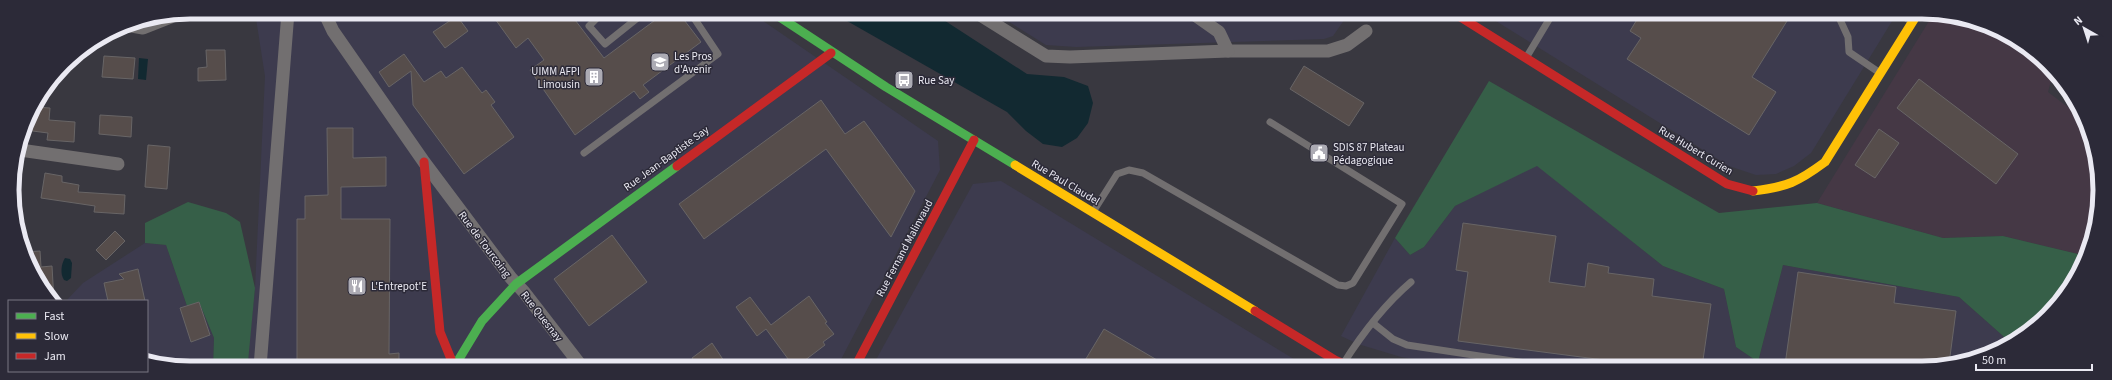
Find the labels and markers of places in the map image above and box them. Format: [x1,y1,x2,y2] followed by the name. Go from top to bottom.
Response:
[674,49,712,77] place label: Les Pros d'Avenir
[649,51,671,73] school or university icon: Les Pros d'Avenir
[531,64,580,92] place label: UIMM AFPI Limousin
[583,66,605,88] building icon: UIMM AFPI Limousin
[893,69,915,91] bus stop icon: Rue Say
[918,73,954,88] place label: Rue Say
[1333,140,1405,168] place label: SDIS 87 Plateau Pédagogique
[1308,142,1330,164] public building icon: SDIS 87 Plateau Pédagogique
[346,275,368,297] restaurant icon: L'Entrepot'E
[371,279,427,294] place label: L'Entrepot'E

